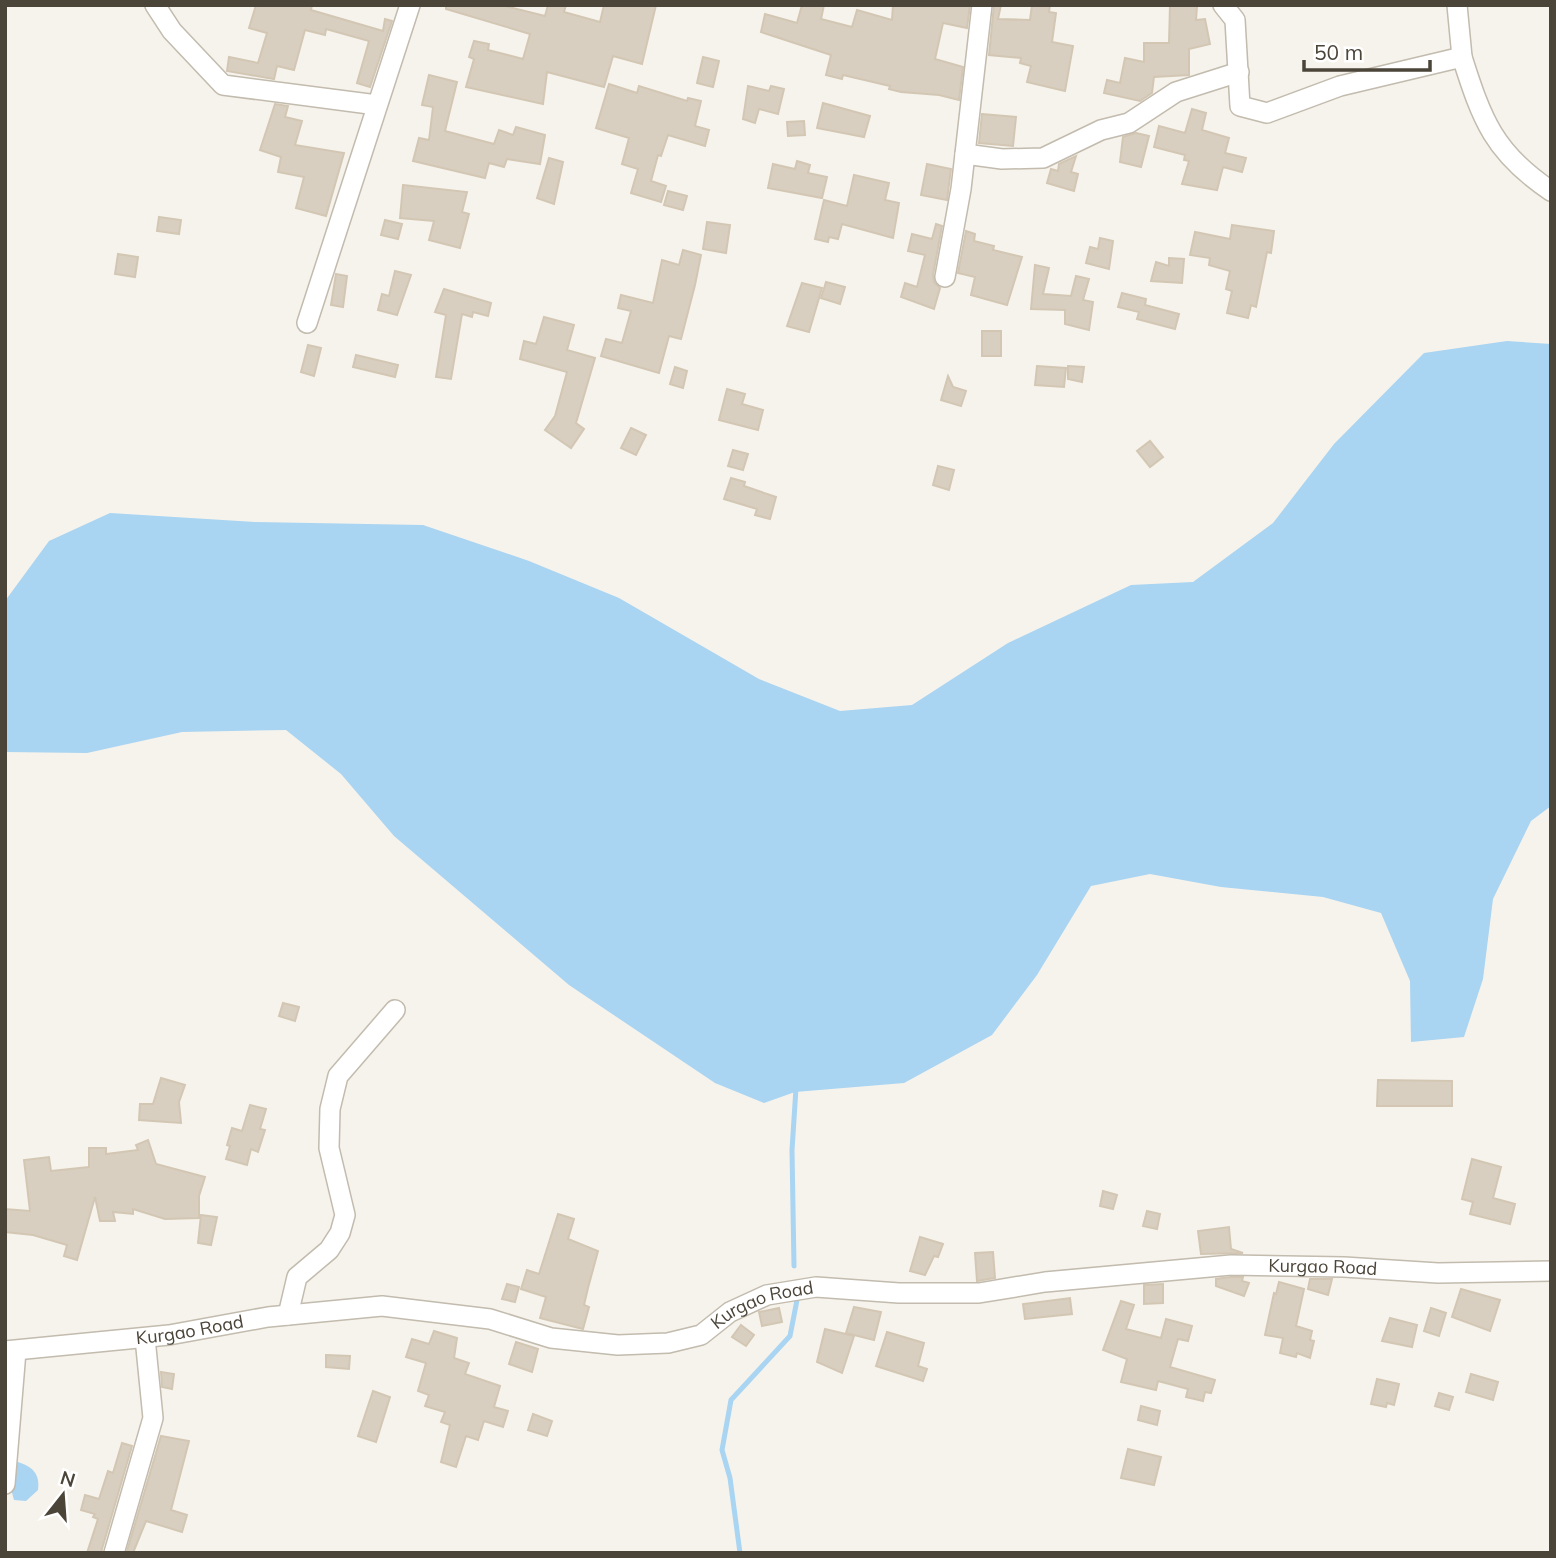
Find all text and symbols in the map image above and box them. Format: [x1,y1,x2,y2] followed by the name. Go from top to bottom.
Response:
[1304,28,1430,72] scale bar
[1314,39,1363,65] text: 50 m
[1268,1254,1378,1280] street label: Kurgao Road
[706,1276,815,1334] street label: Kurgao Road
[135,1310,245,1349] street label: Kurgao Road
[28,1460,98,1530] north arrow
[58,1465,78,1492] text: N

